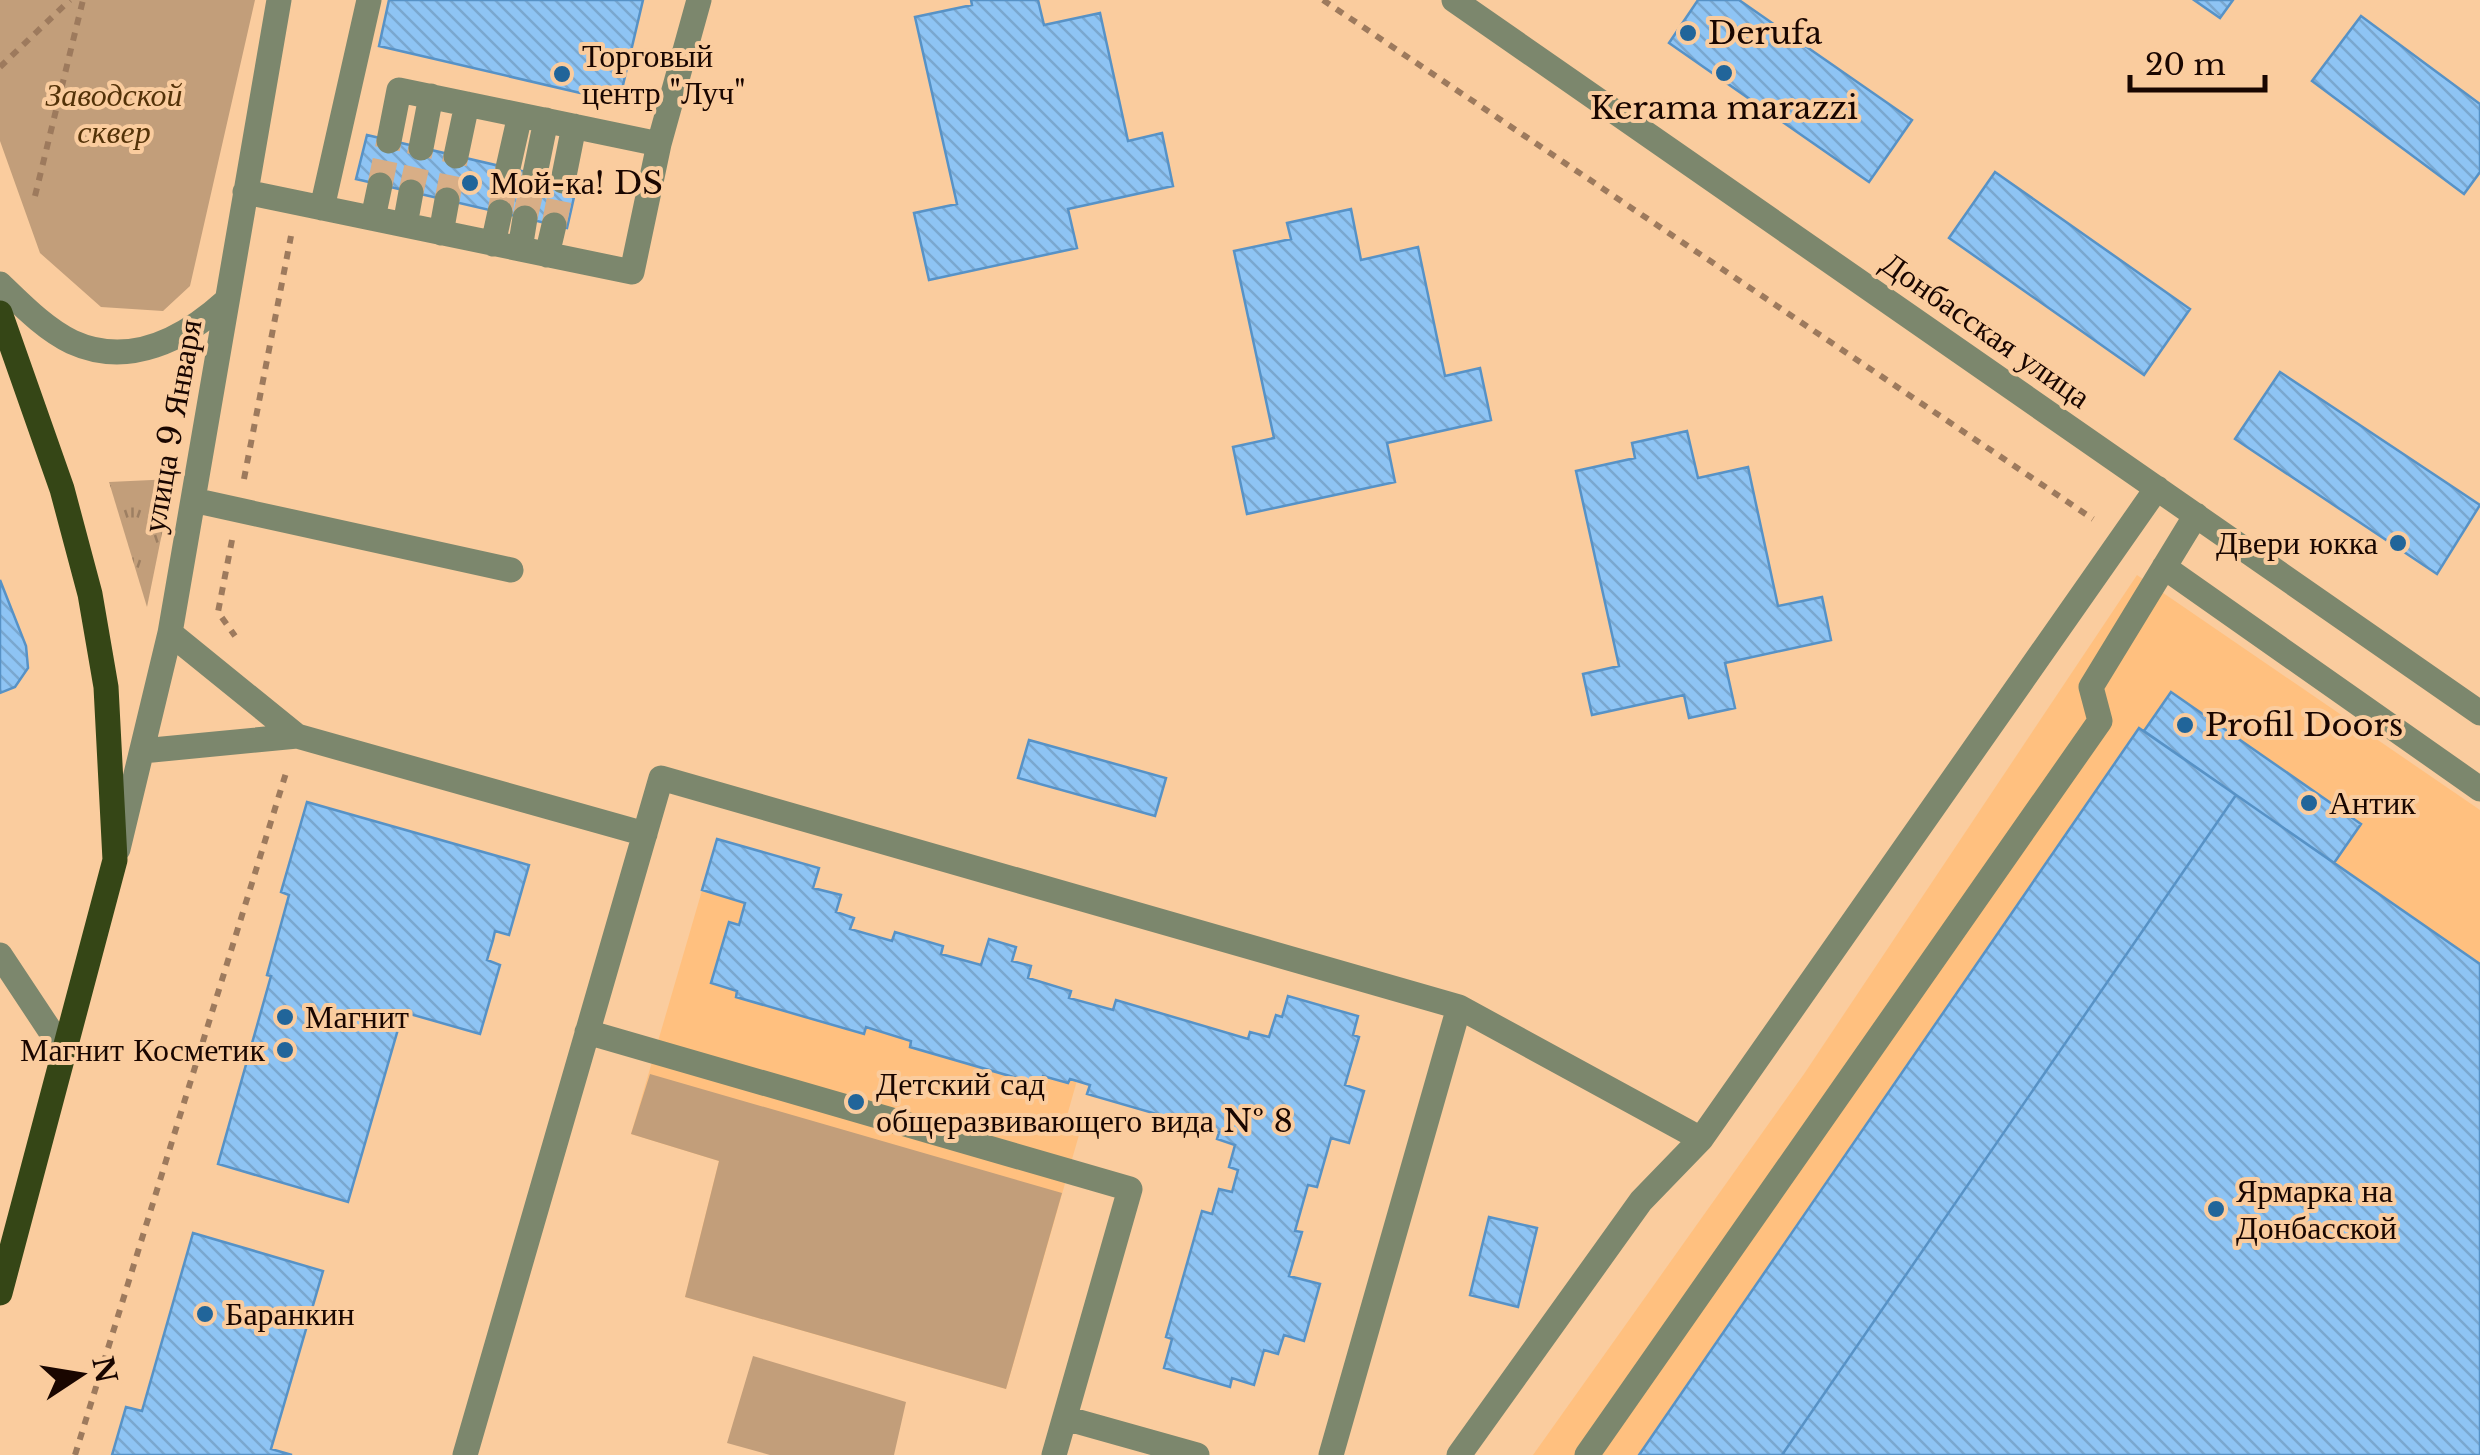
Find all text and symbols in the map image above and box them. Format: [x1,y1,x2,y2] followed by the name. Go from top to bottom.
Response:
[1708,13,1823,53] place label: Derufa
[1677,22,1699,44] marker: Derufa
[2130,30,2265,92] scale bar
[582,36,746,113] place label: Торговый центр "Луч"
[2145,46,2226,83] text: 20 m
[1713,62,1735,84] marker: Kerama marazzi
[551,63,573,85] marker: Торговый центр "Луч"
[45,75,183,152] park label: Заводской сквер
[1590,88,1858,128] place label: Kerama marazzi
[490,163,663,203] place label: Мой-ка! DS
[459,172,481,194] marker: Мой-ка! DS
[1874,243,2098,417] street label: Донбасская улица
[134,316,211,536] street label: улица 9 Января
[2216,523,2378,563] place label: Двери юкка
[2387,532,2409,554] marker: Двери юкка
[2205,705,2403,745] place label: Profil Doors
[2174,714,2196,736] marker: Profil Doors
[2329,783,2416,823] place label: Антик
[2298,792,2320,814] marker: Антик
[305,997,409,1037] place label: Магнит
[274,1006,296,1028] marker: Магнит
[20,1030,265,1070] place label: Магнит Косметик
[274,1039,296,1061] marker: Магнит Косметик
[876,1064,1293,1141] place label: Детский сад общеразвивающего вида № 8
[845,1091,867,1113] marker: Детский сад общеразвивающего вида № 8
[2236,1171,2397,1248] place label: Ярмарка на Донбасской
[2205,1198,2227,1220] marker: Ярмарка на Донбасской
[225,1294,355,1334] place label: Баранкин
[194,1303,216,1325] marker: Баранкин
[30,1325,130,1425] north arrow
[84,1353,124,1386] text: N

